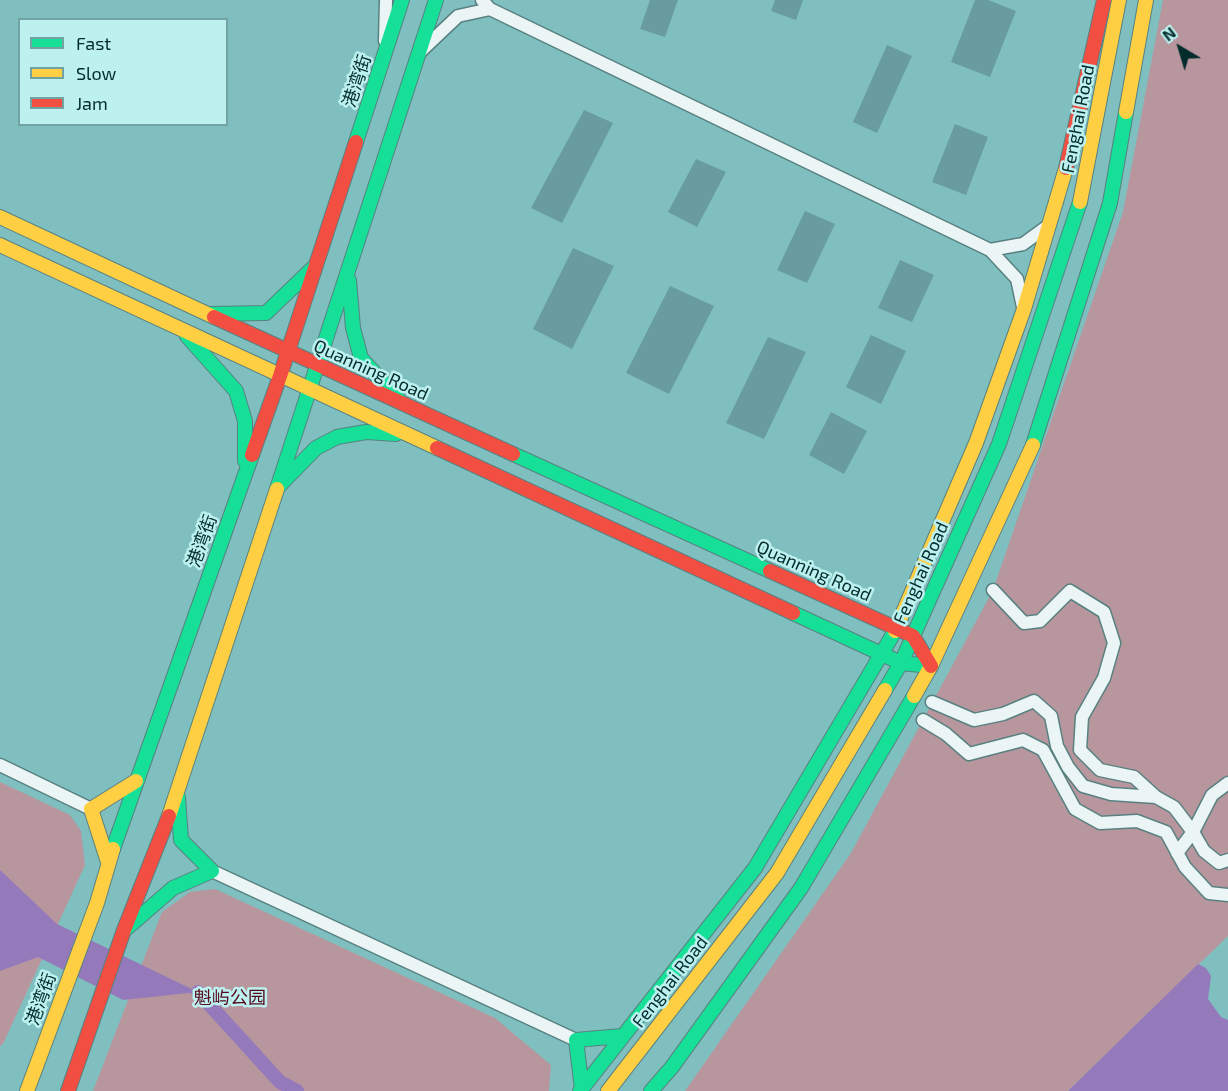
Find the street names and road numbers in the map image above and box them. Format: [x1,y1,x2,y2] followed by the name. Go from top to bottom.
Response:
[338,52,376,110] street label: 港湾街
[1057,63,1099,175] street label: Fenghai Road
[310,335,432,405] street label: Quanning Road
[183,512,221,570] street label: 港湾街
[889,518,953,628] street label: Fenghai Road
[753,536,875,606] street label: Quanning Road
[628,932,712,1032] street label: Fenghai Road
[22,970,60,1028] street label: 港湾街

